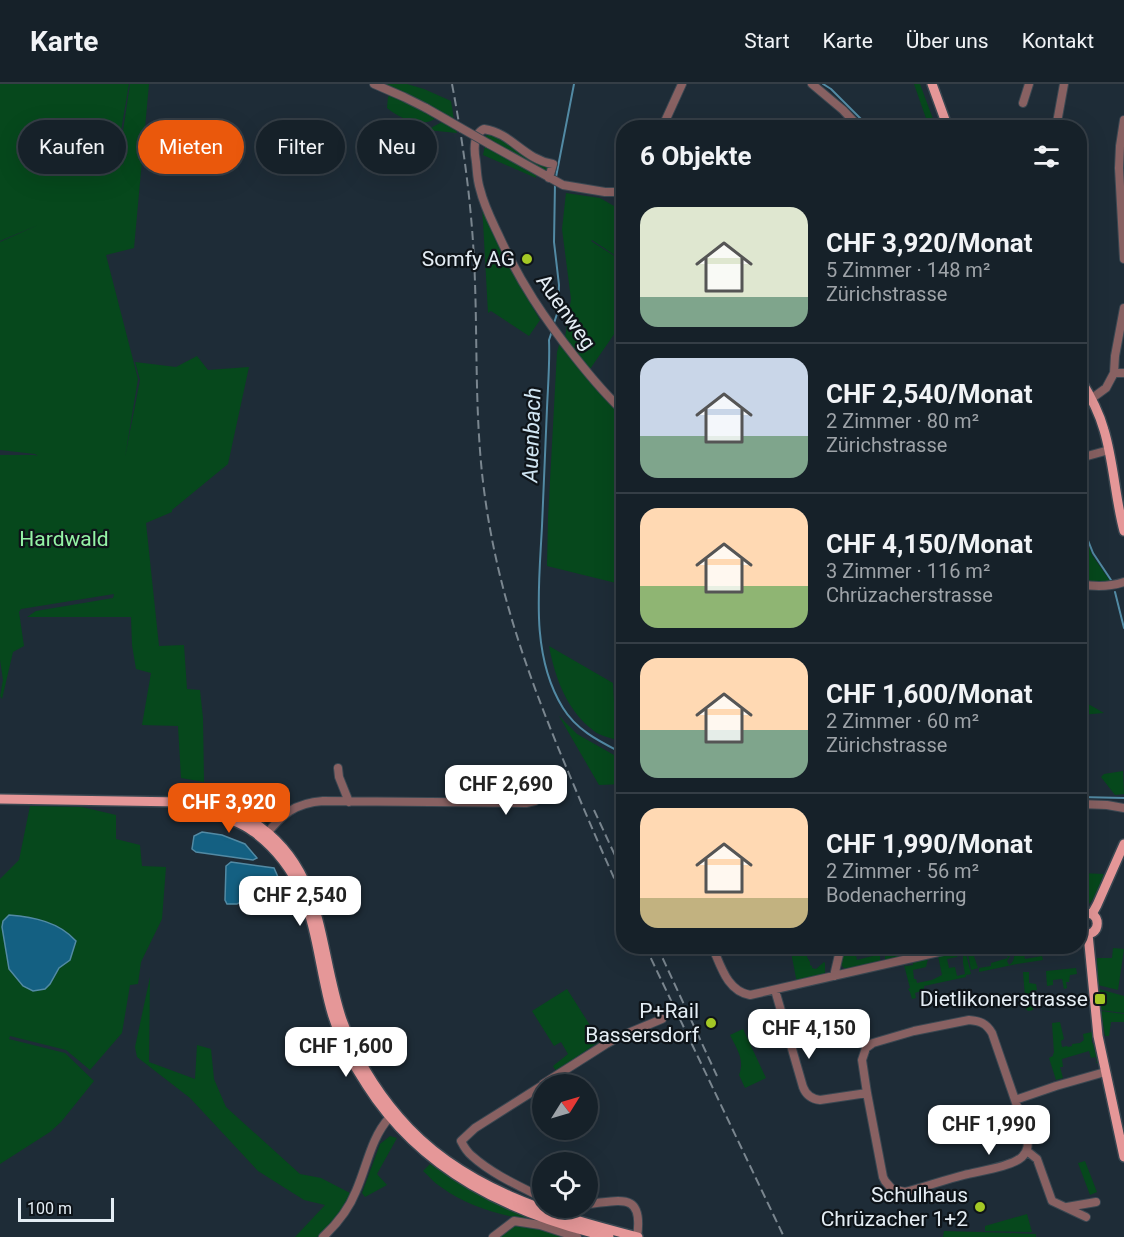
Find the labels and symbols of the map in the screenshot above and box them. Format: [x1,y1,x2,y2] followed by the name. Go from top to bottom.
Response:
[422,247,515,271] place label: Somfy AG
[520,252,534,266] marker: Somfy AG
[531,270,601,354] street label: Auenweg
[517,387,546,484] water label: Auenbach
[19,527,109,551] park label: Hardwald
[437,765,575,816] pin: CHF 2,690
[160,783,298,834] pin: CHF 3,920
[231,876,369,927] pin: CHF 2,540
[920,987,1088,1011] place label: Dietlikonerstrasse
[1093,992,1107,1006] marker: Dietlikonerstrasse
[585,999,700,1047] place label: P+Rail Bassersdorf
[740,1009,878,1060] pin: CHF 4,150
[704,1016,718,1030] marker: P+Rail Bassersdorf
[277,1027,415,1078] pin: CHF 1,600
[532,1074,598,1140] north arrow
[920,1105,1058,1156] pin: CHF 1,990
[821,1183,968,1231] place label: Schulhaus Chrüzacher 1+2
[18,1195,114,1222] scale bar
[973,1200,987,1214] marker: Schulhaus Chrüzacher 1+2

